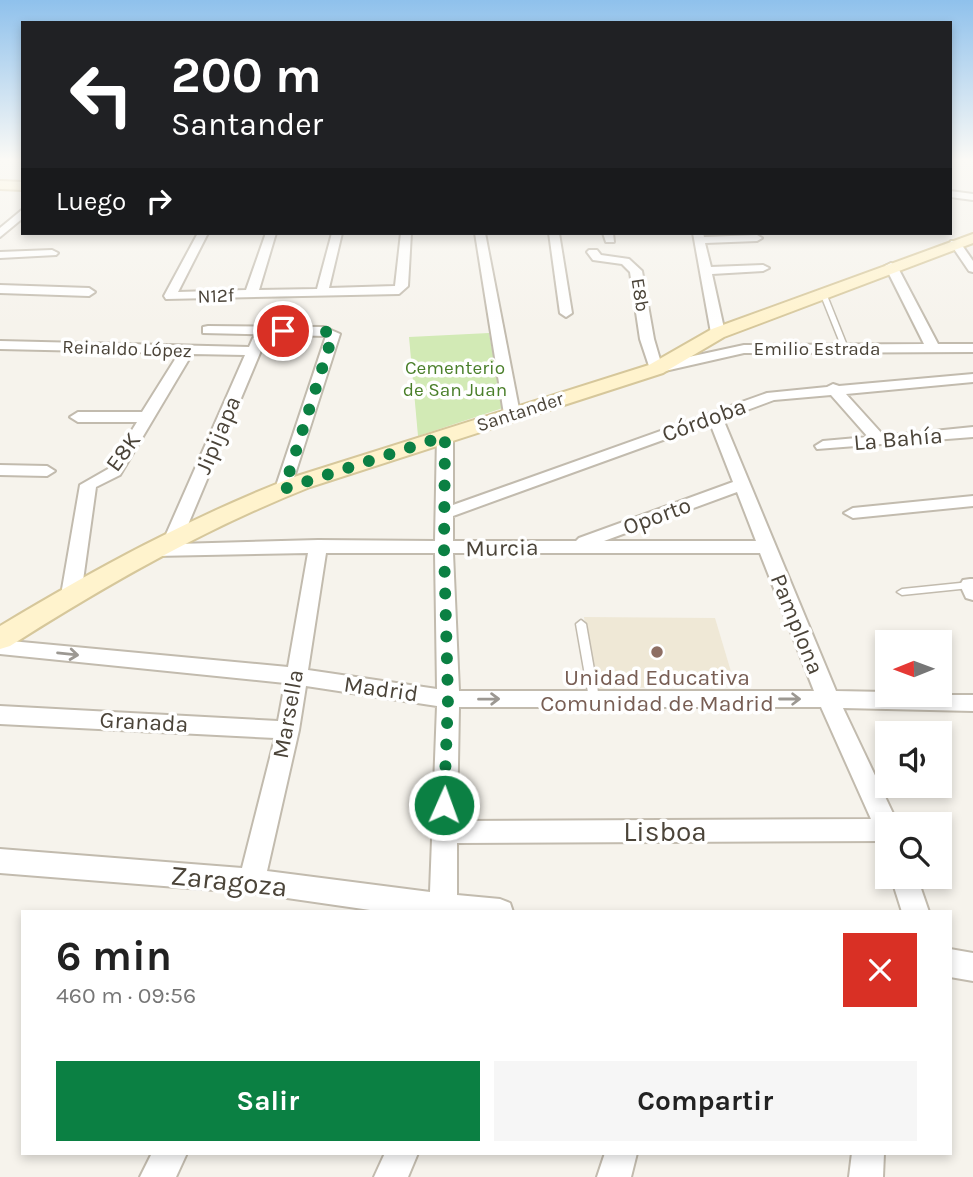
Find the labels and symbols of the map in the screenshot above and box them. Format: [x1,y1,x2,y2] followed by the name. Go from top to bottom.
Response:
[627,277,653,313] street label: E8b
[197,284,235,308] street label: N12f
[253,301,313,361] pin
[62,336,192,362] street label: Reinaldo López
[754,338,880,360] street label: Emilio Estrada
[403,357,507,401] park label: Cementerio de San Juan
[474,388,566,436] street label: Santander
[189,392,247,478] street label: Jipijapa
[658,392,750,448] street label: Córdoba
[852,422,944,456] street label: La Bahía
[100,427,146,477] street label: E8K
[619,491,695,541] street label: Oporto
[465,534,539,562] street label: Murcia
[765,570,829,678] street label: Pamplona
[875,630,952,707] north arrow
[649,644,665,660] marker: Unidad Educativa Comunidad de Madrid
[56,648,79,661] one-way arrow
[540,664,774,717] place label: Unidad Educativa Comunidad de Madrid
[267,667,309,761] street label: Marsella
[342,670,420,708] street label: Madrid
[477,692,500,705] one-way arrow
[778,692,801,706] one-way arrow
[99,706,189,738] street label: Granada
[407,768,481,842] position arrow
[623,815,707,848] street label: Lisboa
[169,858,289,904] street label: Zaragoza

